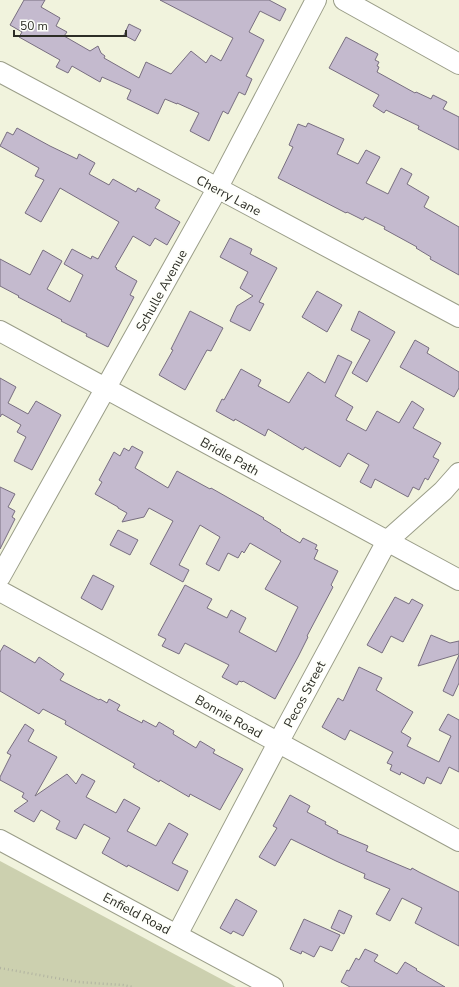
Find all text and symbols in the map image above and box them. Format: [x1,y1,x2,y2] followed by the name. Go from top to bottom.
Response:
[14,12,126,38] scale bar
[20,18,48,34] text: 50 m
[193,171,264,221] street label: Cherry Lane
[132,246,192,335] street label: Schulle Avenue
[197,433,262,480] street label: Bridle Path
[280,658,330,731] street label: Pecos Street
[192,691,265,743] street label: Bonnie Road
[100,889,173,939] street label: Enfield Road

